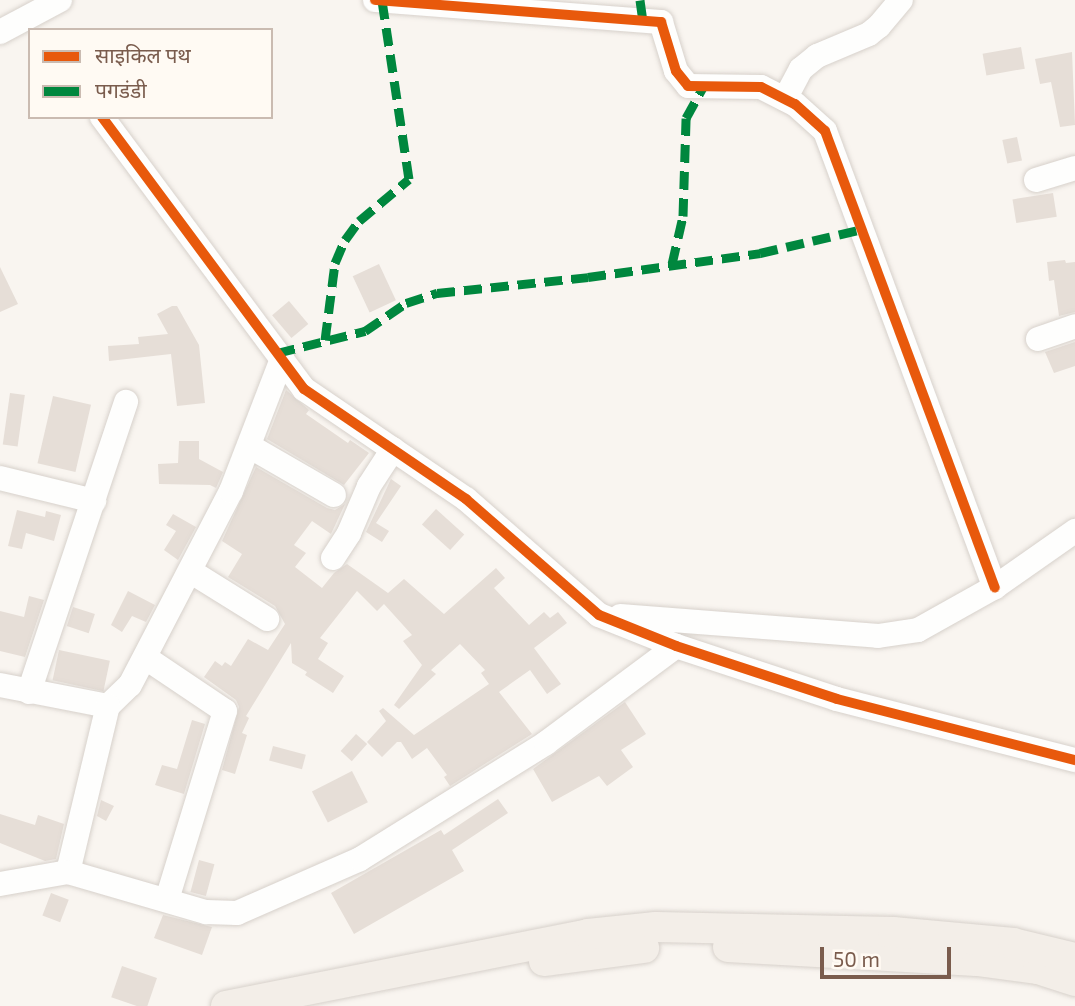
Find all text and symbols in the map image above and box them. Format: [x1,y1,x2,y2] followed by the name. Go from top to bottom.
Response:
[28,28,273,119] legend
[95,42,191,67] text: साइकिल पथ
[95,77,147,102] text: पगडंडी
[823,932,954,976] scale bar
[833,946,880,971] text: 50 m

